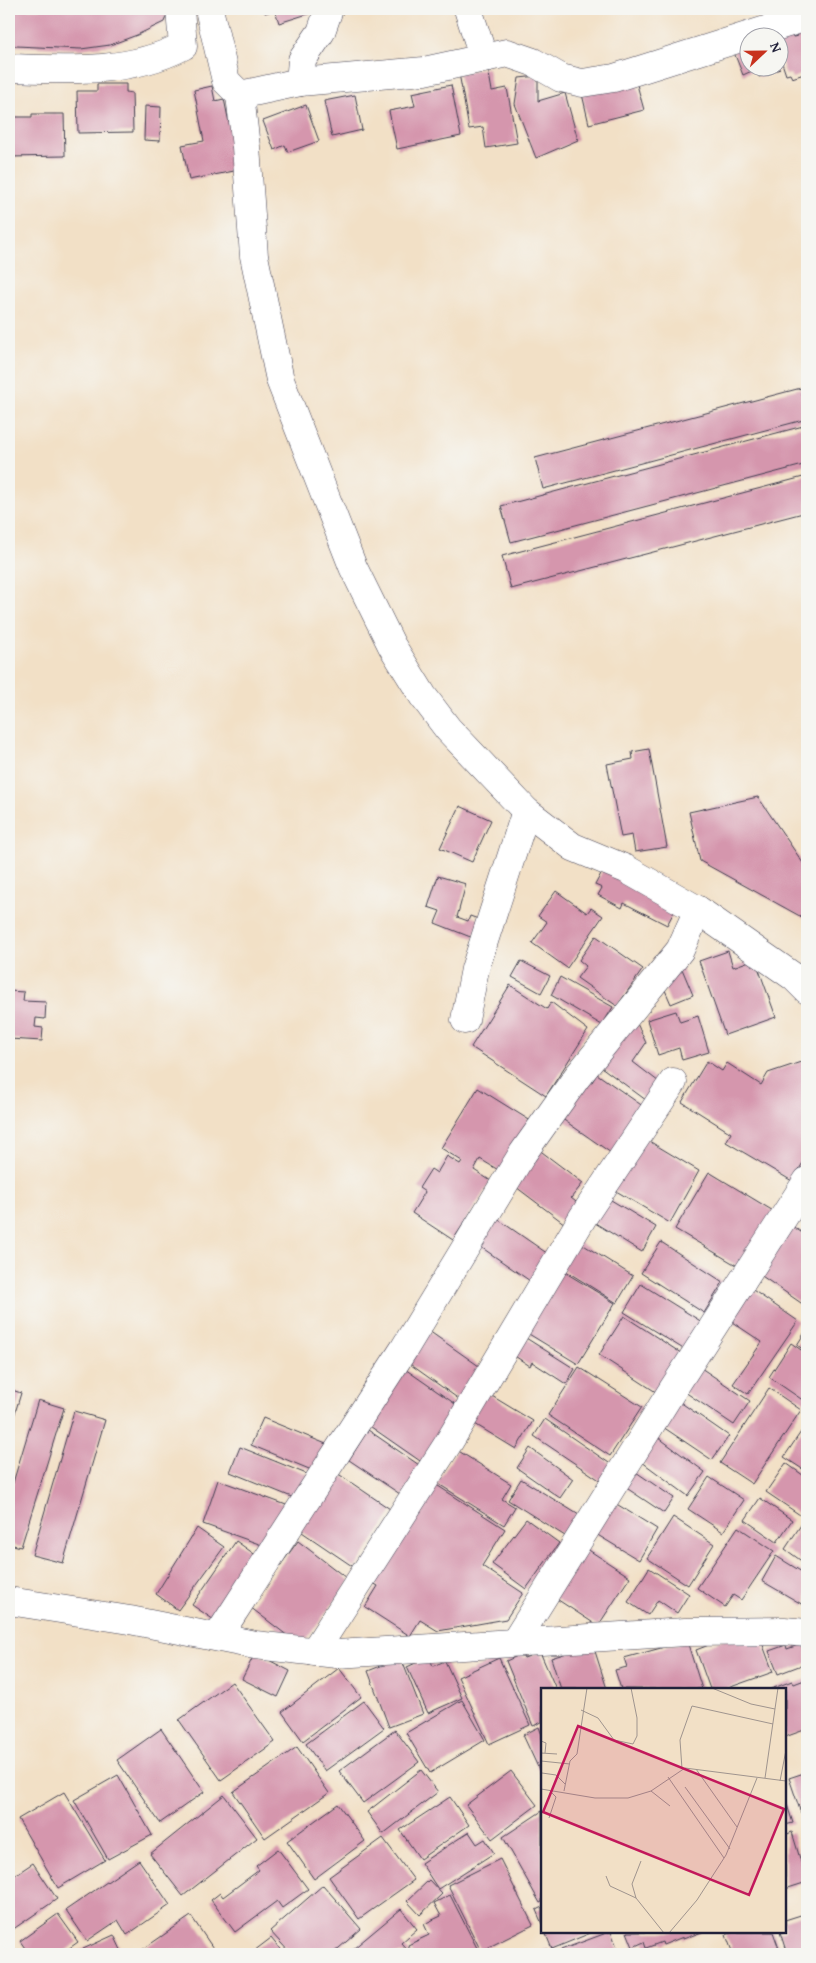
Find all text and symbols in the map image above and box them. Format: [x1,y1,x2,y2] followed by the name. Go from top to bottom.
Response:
[738,28,788,78] north arrow
[765,39,787,56] text: N
[541,1688,786,1933] inset map

